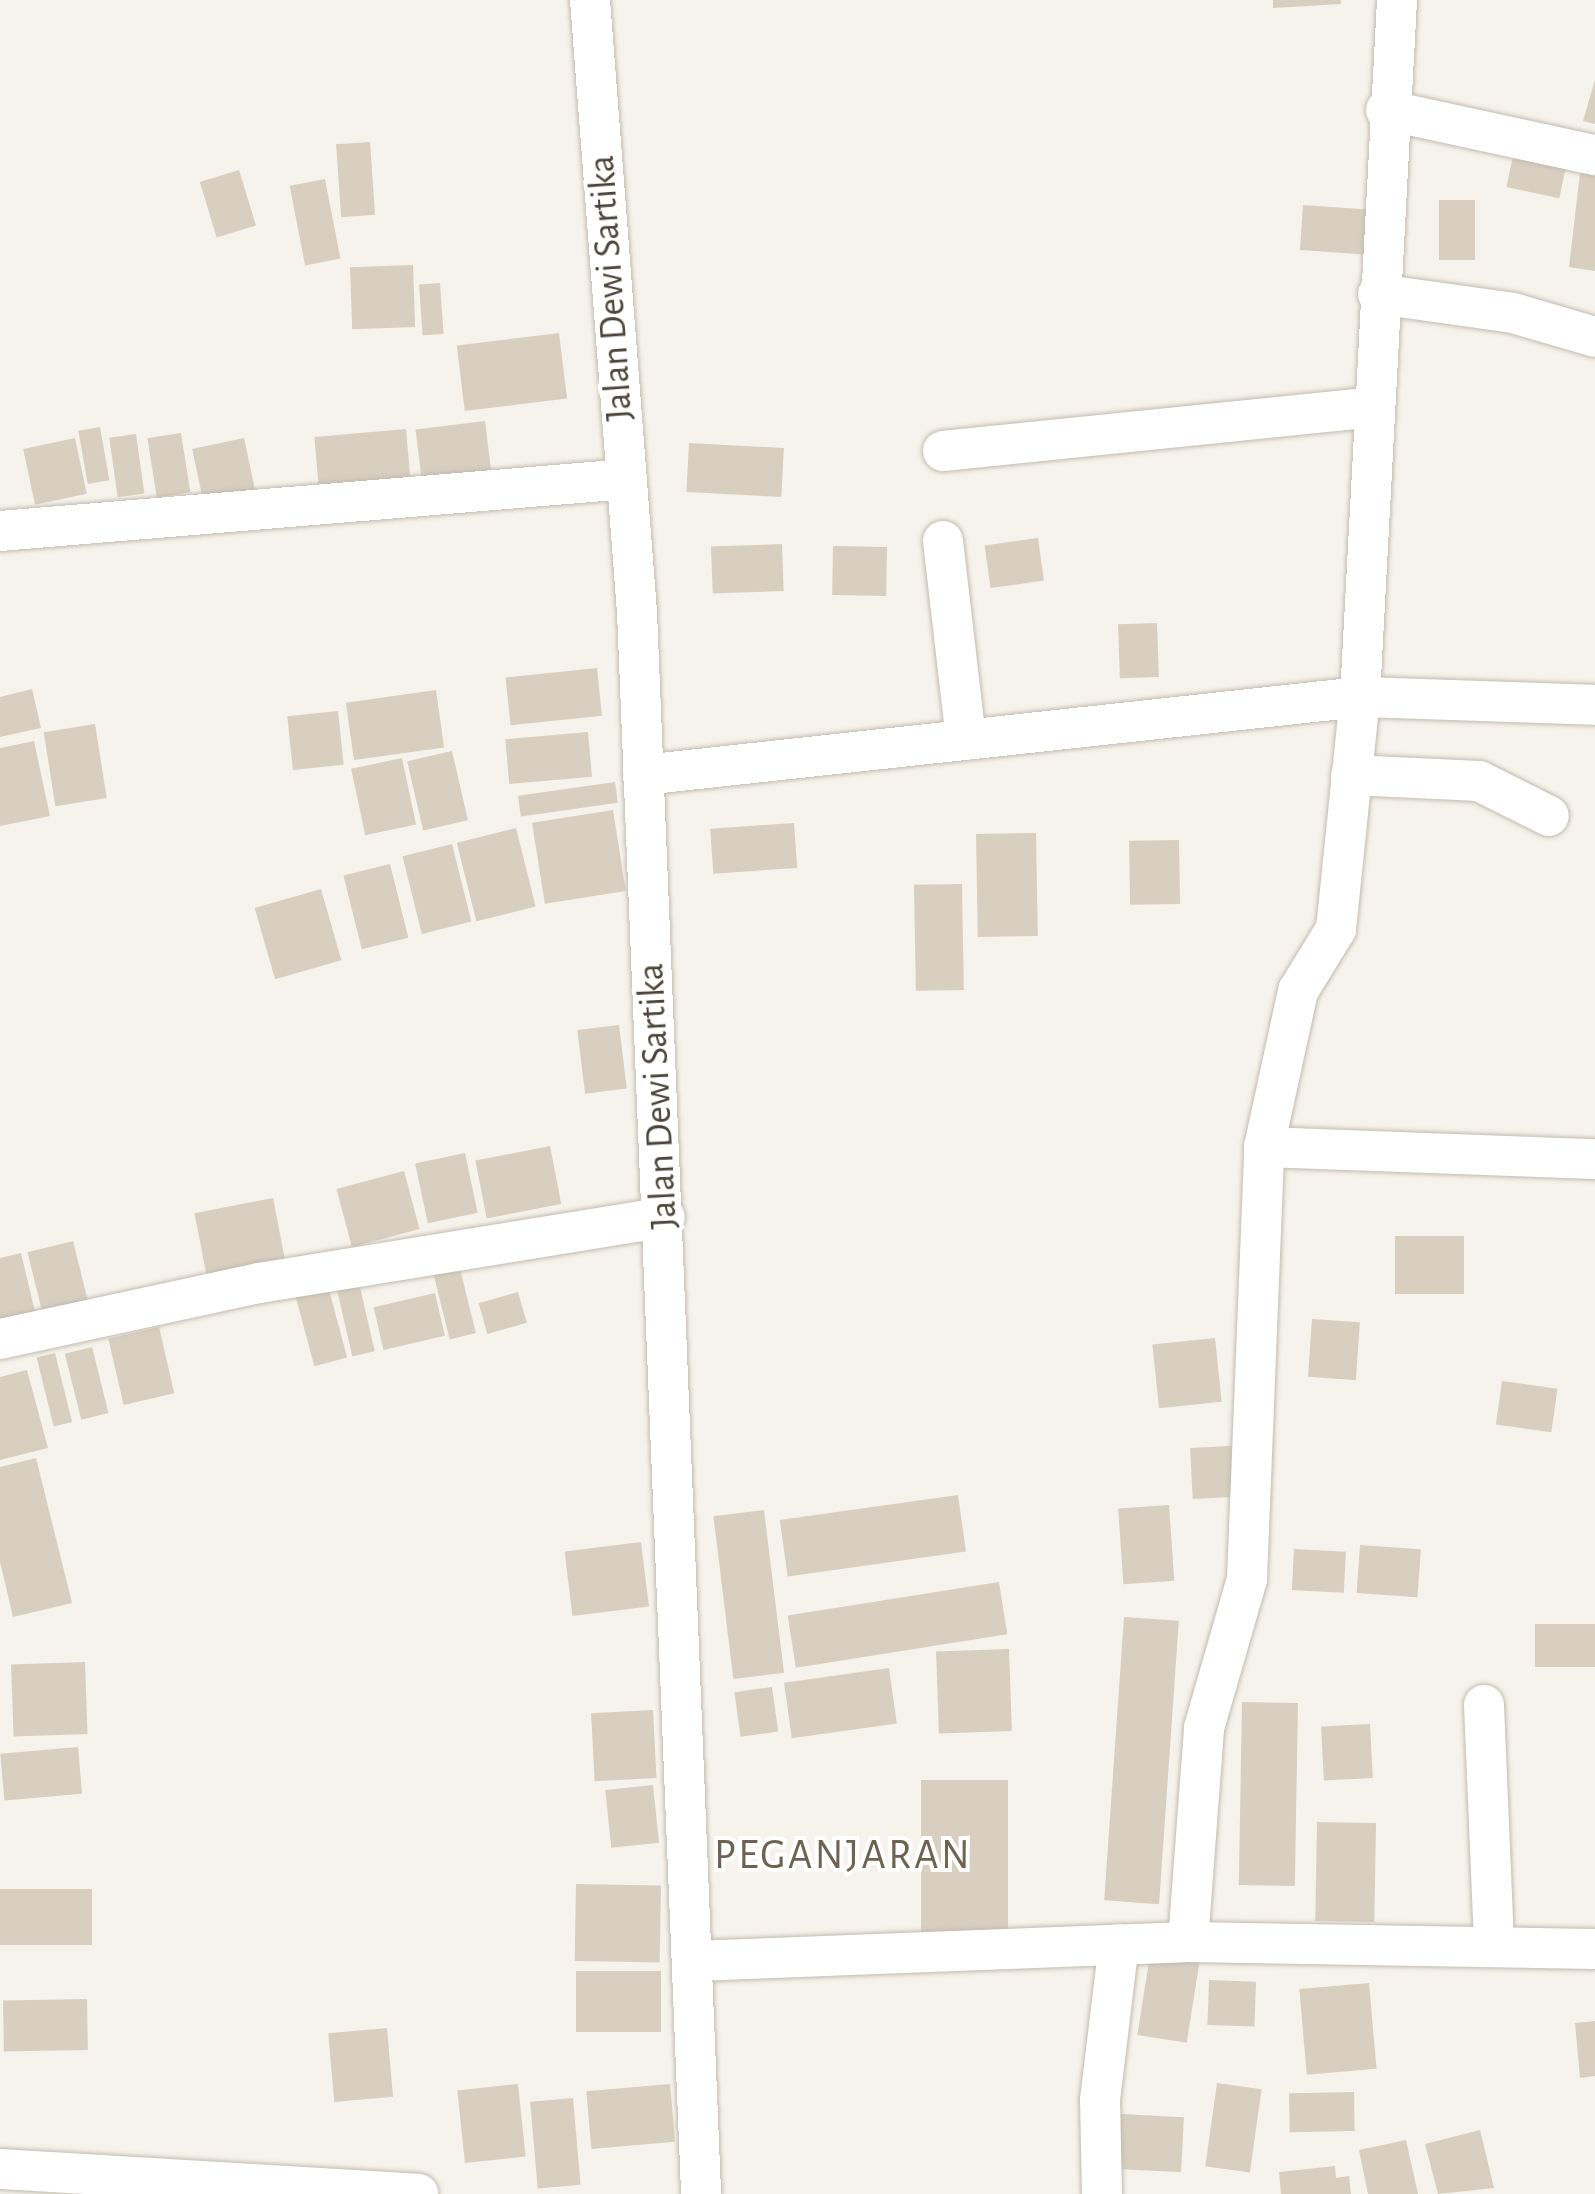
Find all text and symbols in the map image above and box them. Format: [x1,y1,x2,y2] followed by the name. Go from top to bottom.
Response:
[580,154,644,422] street label: Jalan Dewi Sartika
[629,962,689,1230] street label: Jalan Dewi Sartika
[714,1830,972,1880] district label: PEGANJARAN

